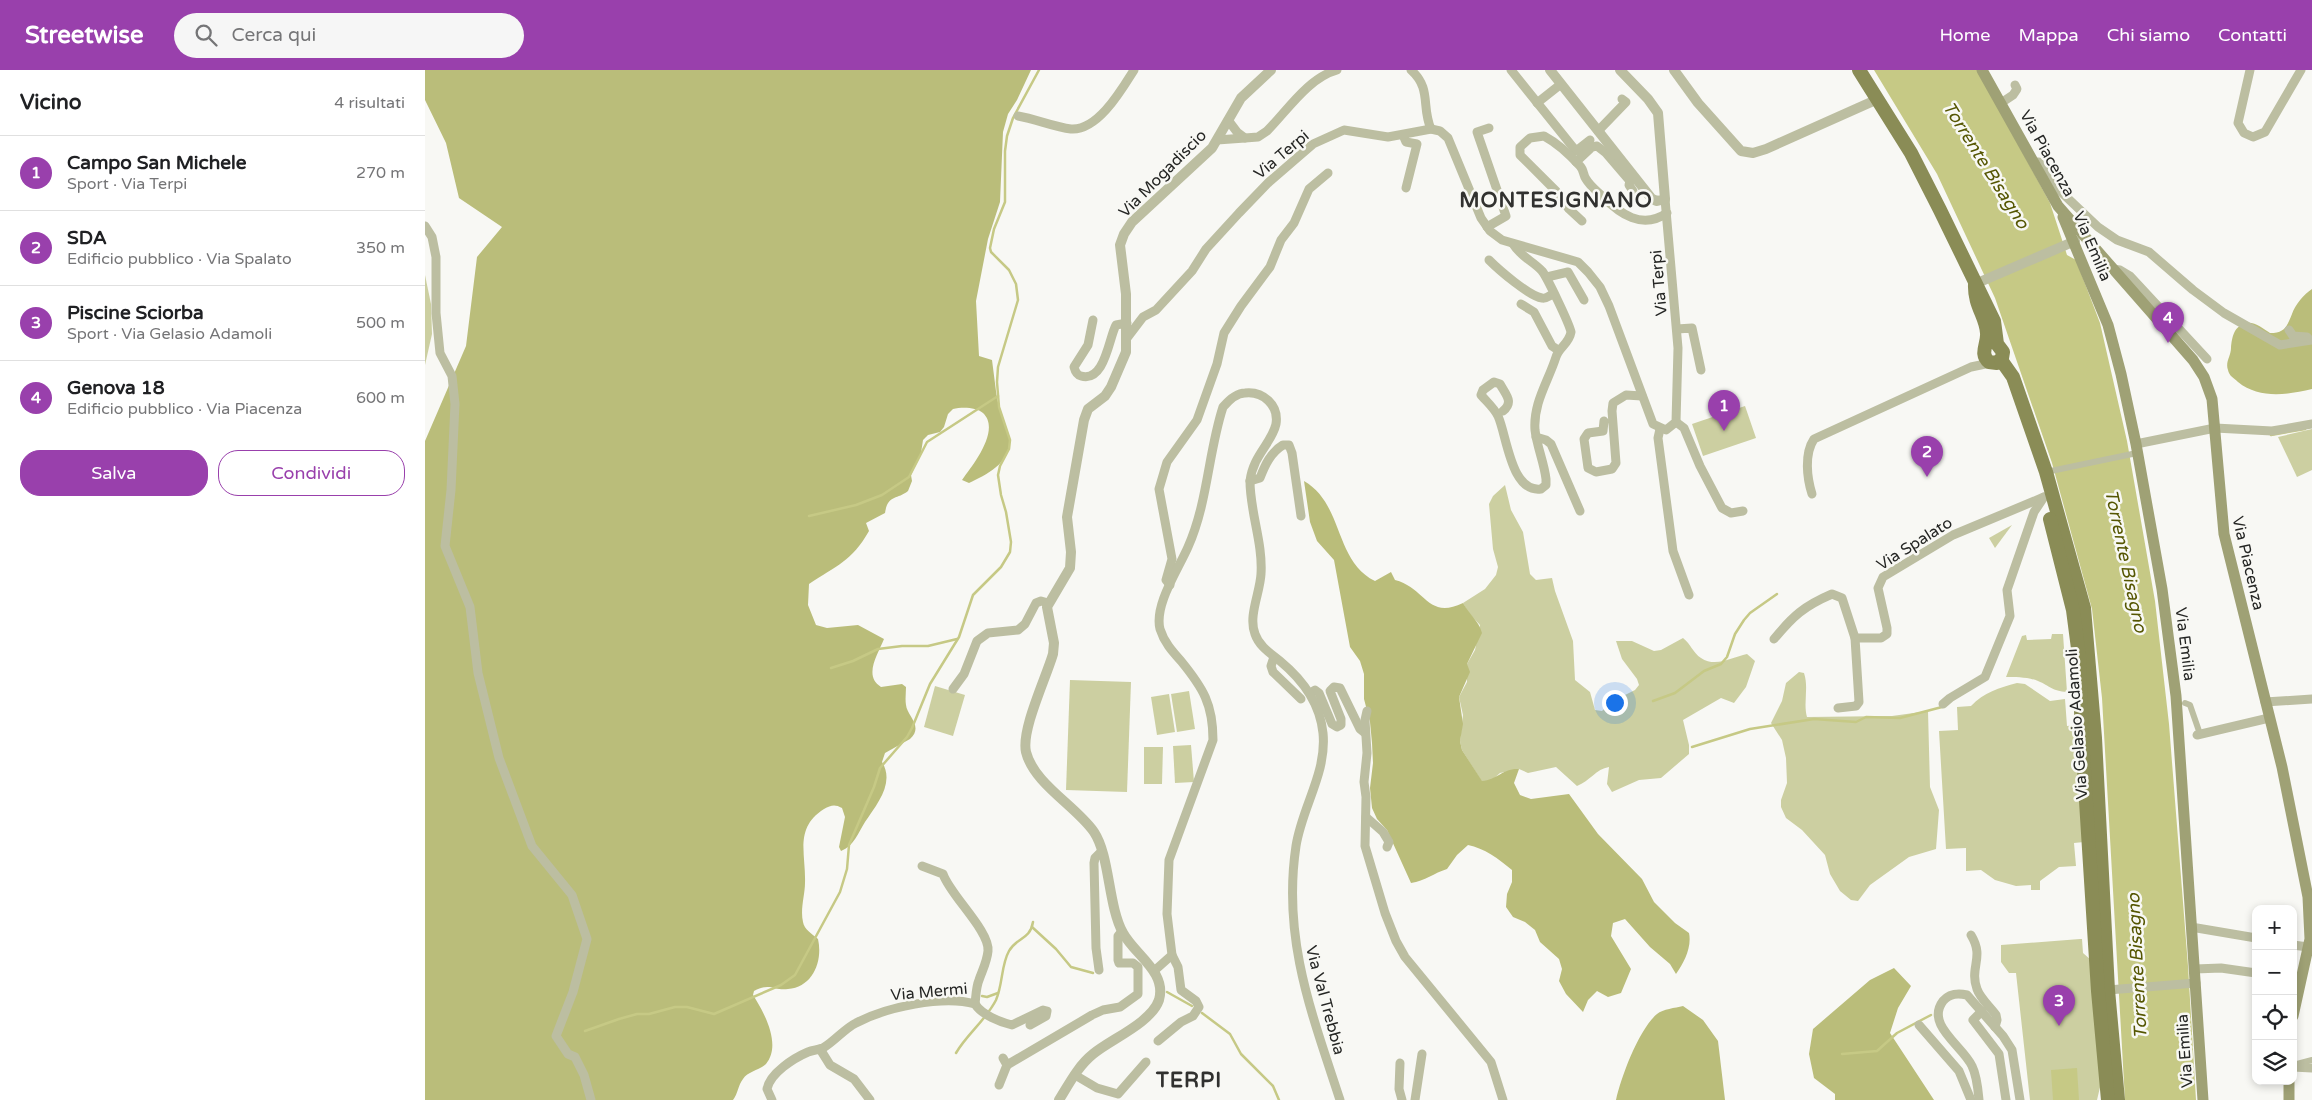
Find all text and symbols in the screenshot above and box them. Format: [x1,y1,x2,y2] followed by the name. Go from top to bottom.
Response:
[174,13,524,58] search box
[25,21,144,50] text: Streetwise
[192,21,220,49] icon: search
[232,24,316,46] text: Cerca qui
[1939,24,1990,46] text: Home
[2018,24,2079,46] text: Mappa
[2107,24,2190,46] text: Chi siamo
[2218,24,2287,46] text: Contatti
[20,90,82,115] text: Vicino
[334,93,405,113] text: 4 risultati
[1938,97,2034,233] water label: Torrente Bisagno
[2015,107,2079,200] street label: Via Piacenza
[1115,126,1211,222] street label: Via Mogadiscio
[1250,126,1313,184] street label: Via Terpi
[67,152,247,174] text: Campo San Michele
[31,163,41,183] text: 1
[356,163,405,183] text: 270 m
[67,174,187,194] text: Sport · Via Terpi
[1459,188,1653,213] district label: MONTESIGNANO
[2068,209,2116,284] street label: Via Emilia
[67,227,107,249] text: SDA
[31,238,41,258] text: 2
[356,238,405,258] text: 350 m
[67,249,292,269] text: Edificio pubblico · Via Spalato
[1646,249,1672,317] street label: Via Terpi
[67,302,204,324] text: Piscine Sciorba
[2152,302,2184,343] pin: 4
[31,313,41,333] text: 3
[356,313,405,333] text: 500 m
[67,324,272,344] text: Sport · Via Gelasio Adamoli
[67,377,165,399] text: Genova 18
[31,388,41,408] text: 4
[356,388,405,408] text: 600 m
[1708,390,1740,431] pin: 1
[67,399,302,419] text: Edificio pubblico · Via Piacenza
[1911,436,1943,477] pin: 2
[20,450,208,496] button: Salva
[218,450,405,496] button: Condividi
[2100,487,2152,636] water label: Torrente Bisagno
[1873,513,1956,575] street label: Via Spalato
[2227,514,2269,612] street label: Via Piacenza
[2171,606,2199,682] street label: Via Emilia
[2062,648,2092,800] street label: Via Gelasio Adamoli
[1602,690,1628,716] your location
[2122,892,2152,1039] water label: Torrente Bisagno
[2252,905,2297,1085] map controls
[2252,905,2297,950] button: +
[1301,943,1349,1057] street label: Via Val Trebbia
[2252,950,2297,995] button: −
[890,979,968,1005] street label: Via Mermi
[2043,985,2075,1026] pin: 3
[2252,995,2297,1040] button: locate
[2172,1013,2198,1088] street label: Via Emilia
[2252,1040,2297,1085] button: layers
[1155,1068,1222,1093] district label: TERPI

